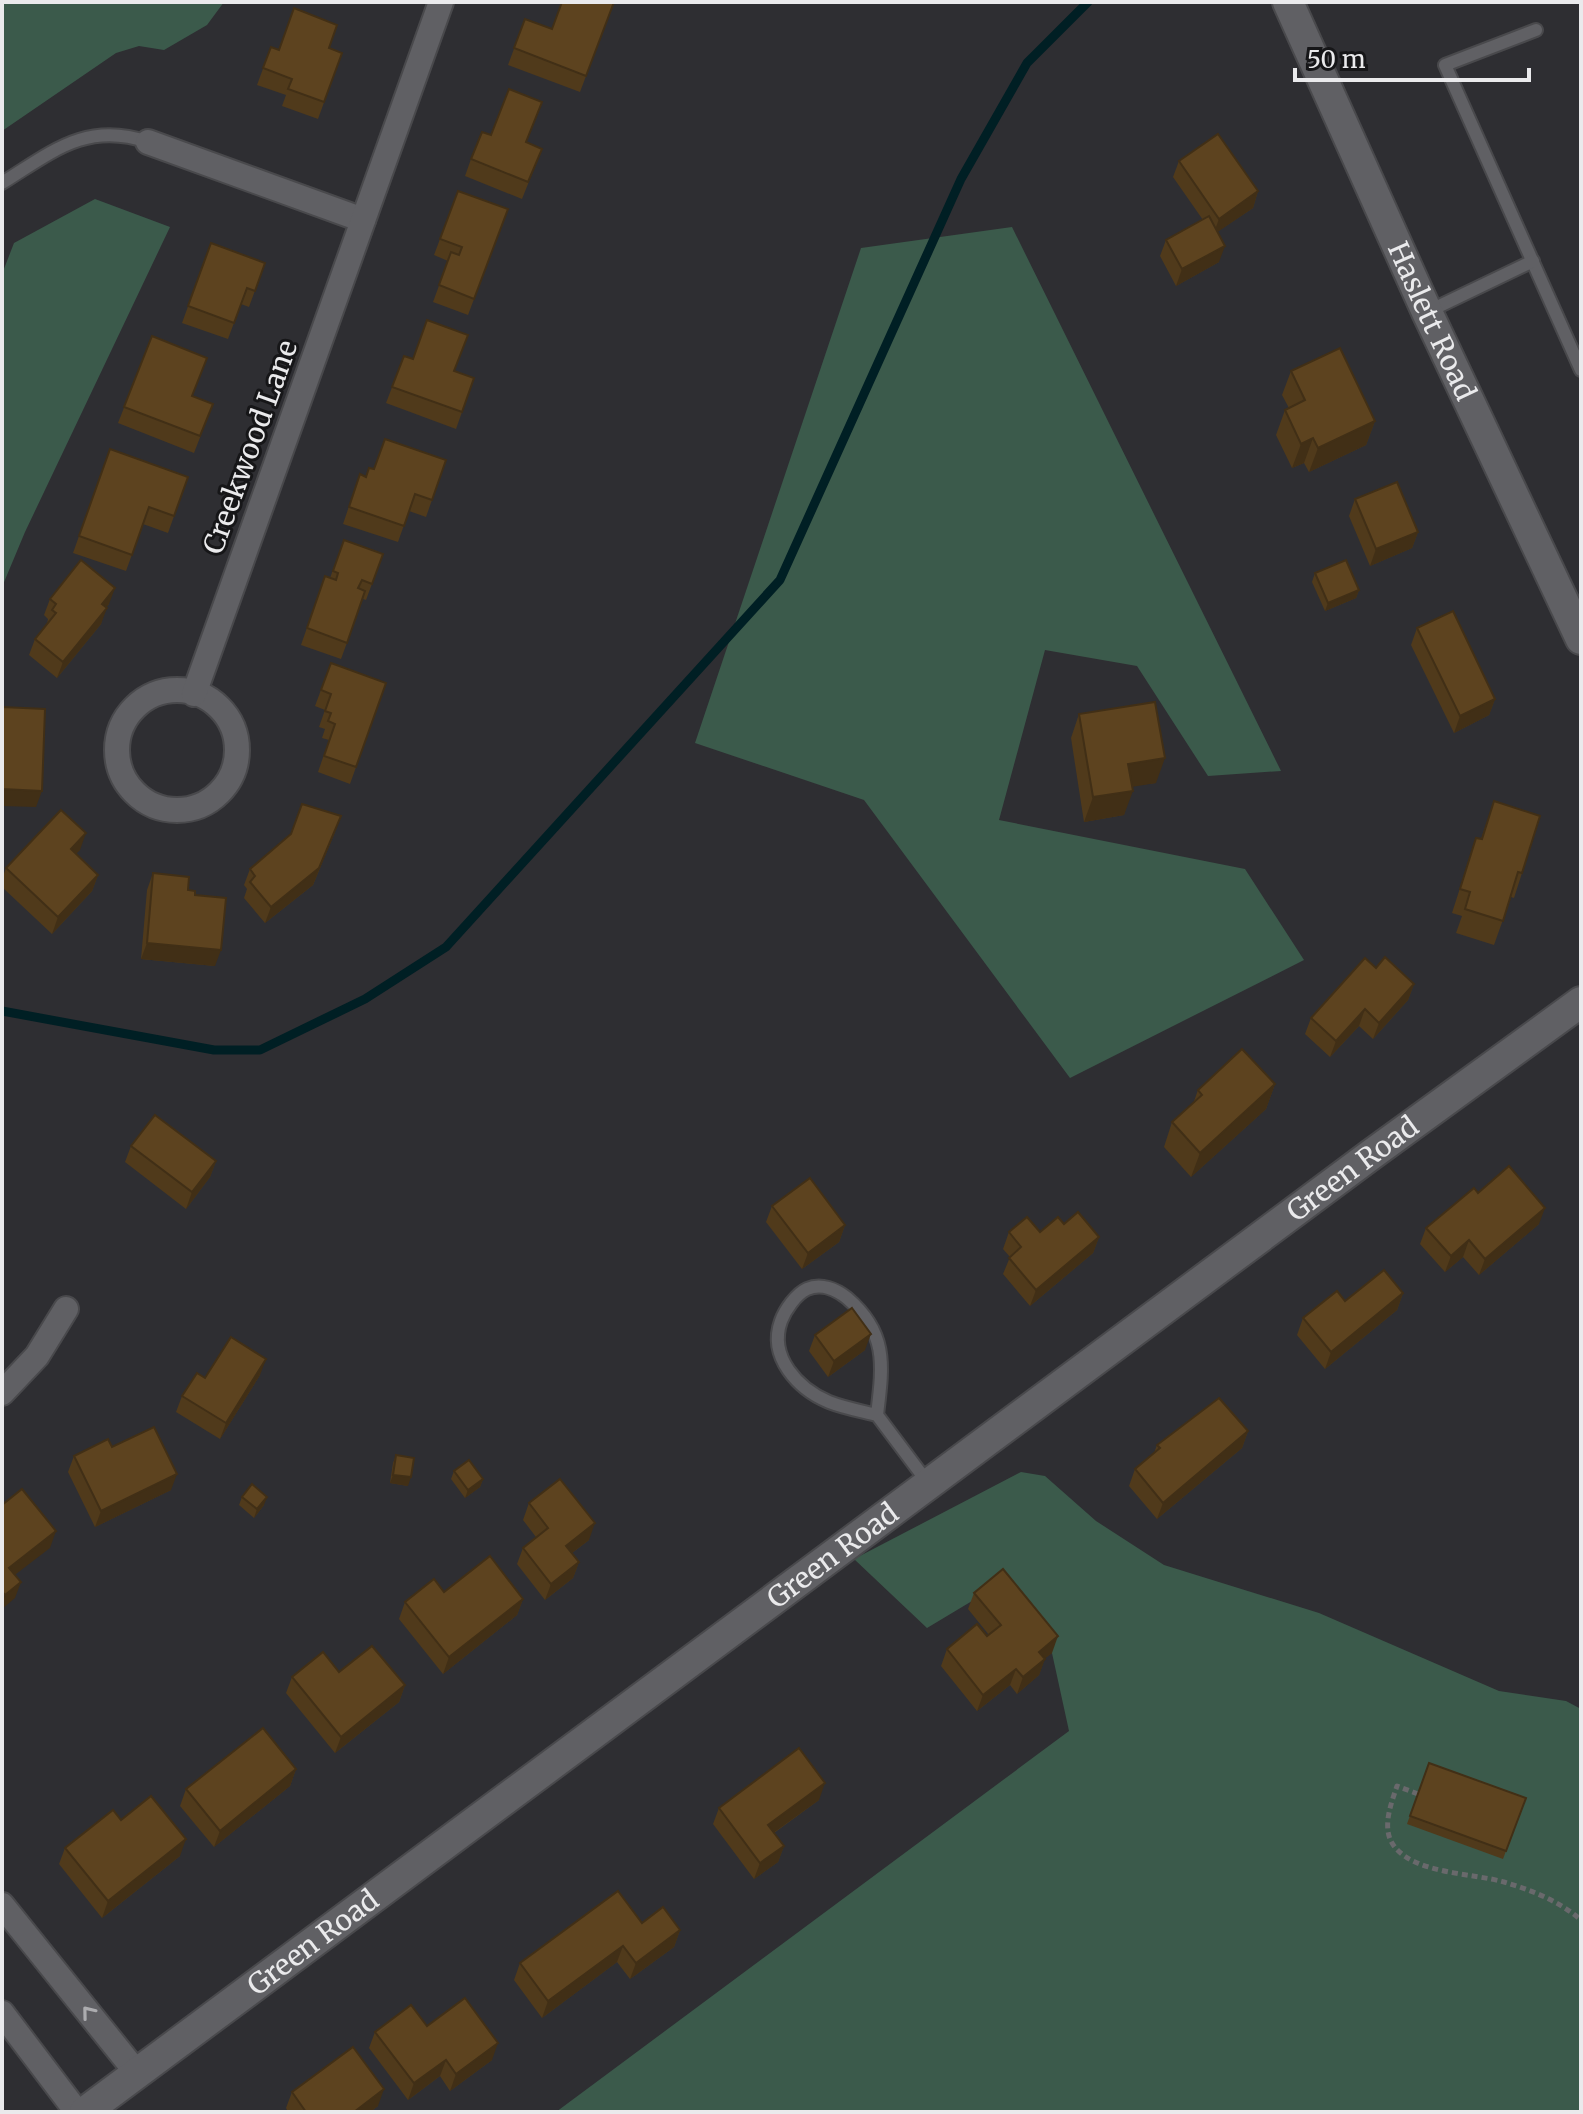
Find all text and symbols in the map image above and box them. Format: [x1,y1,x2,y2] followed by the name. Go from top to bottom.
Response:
[1295,32,1529,82] scale bar
[1307,44,1366,75] text: 50 m
[1380,236,1484,406] street label: Haslett Road
[195,335,305,559] street label: Creekwood Lane
[1280,1108,1426,1229] street label: Green Road
[760,1495,906,1616] street label: Green Road
[240,1882,386,2003] street label: Green Road
[84,2006,98,2021] one-way arrow

